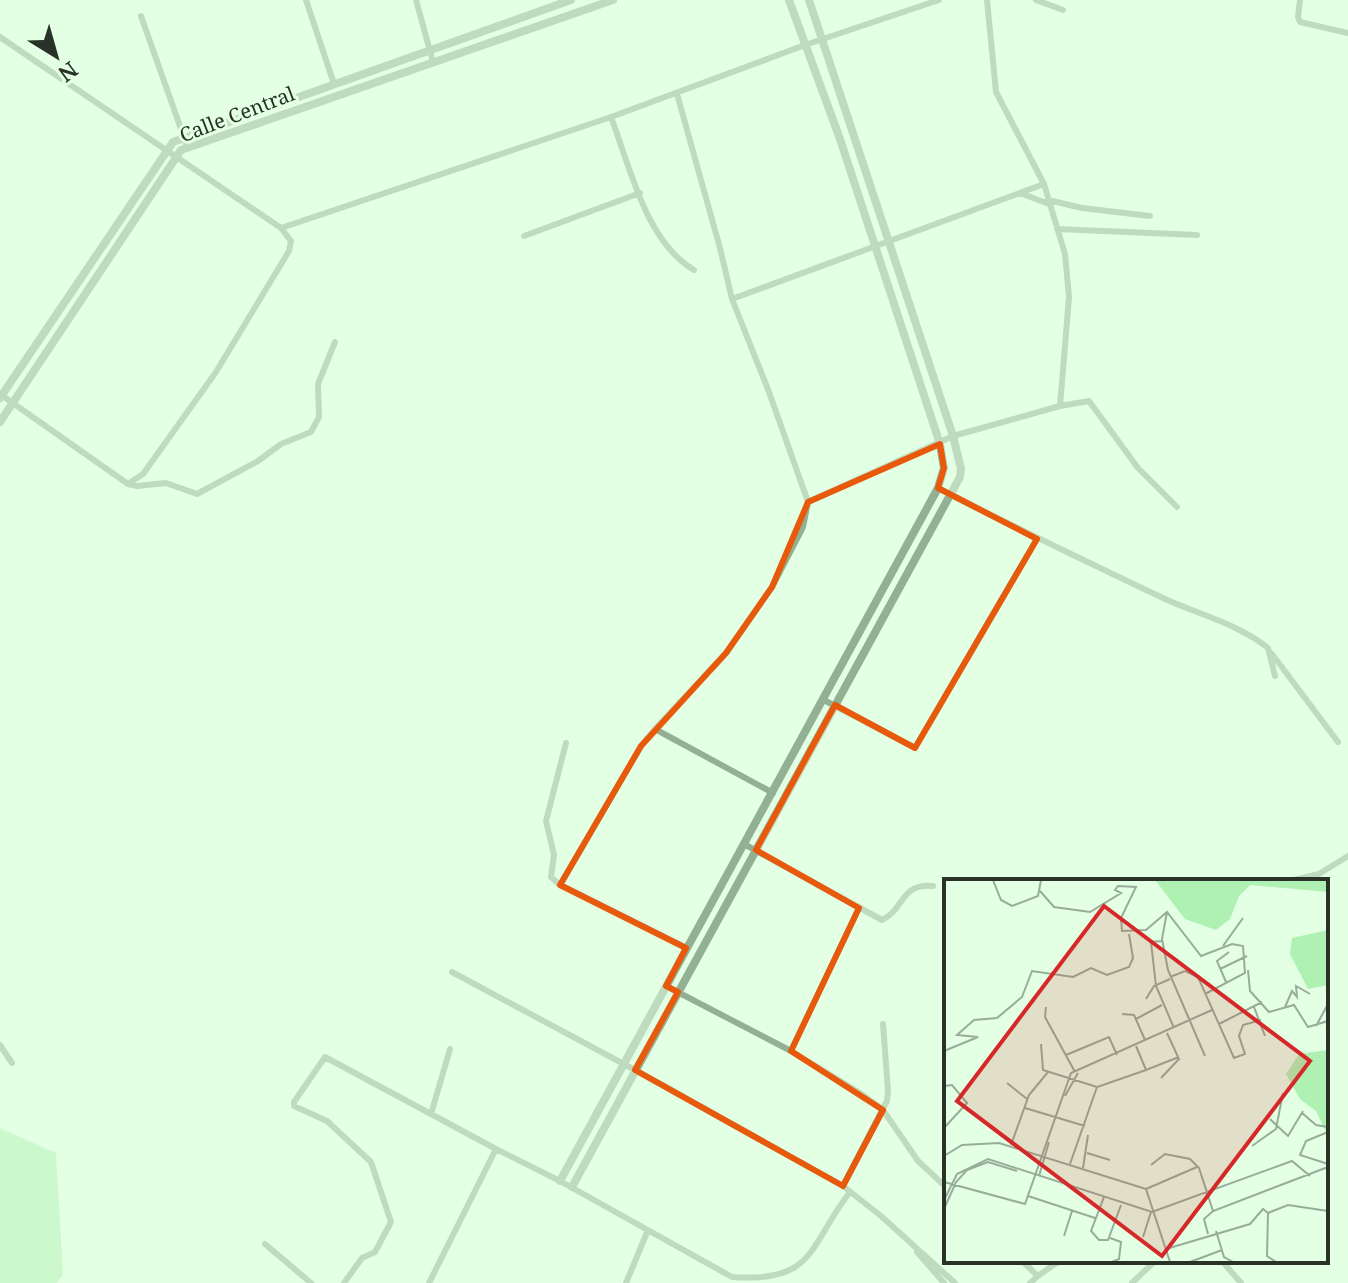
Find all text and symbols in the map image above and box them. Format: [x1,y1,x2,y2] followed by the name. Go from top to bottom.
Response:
[16,16,96,96] north arrow
[53,56,85,90] text: N
[176,80,298,148] street label: Calle Central
[944,879,1328,1263] inset map

